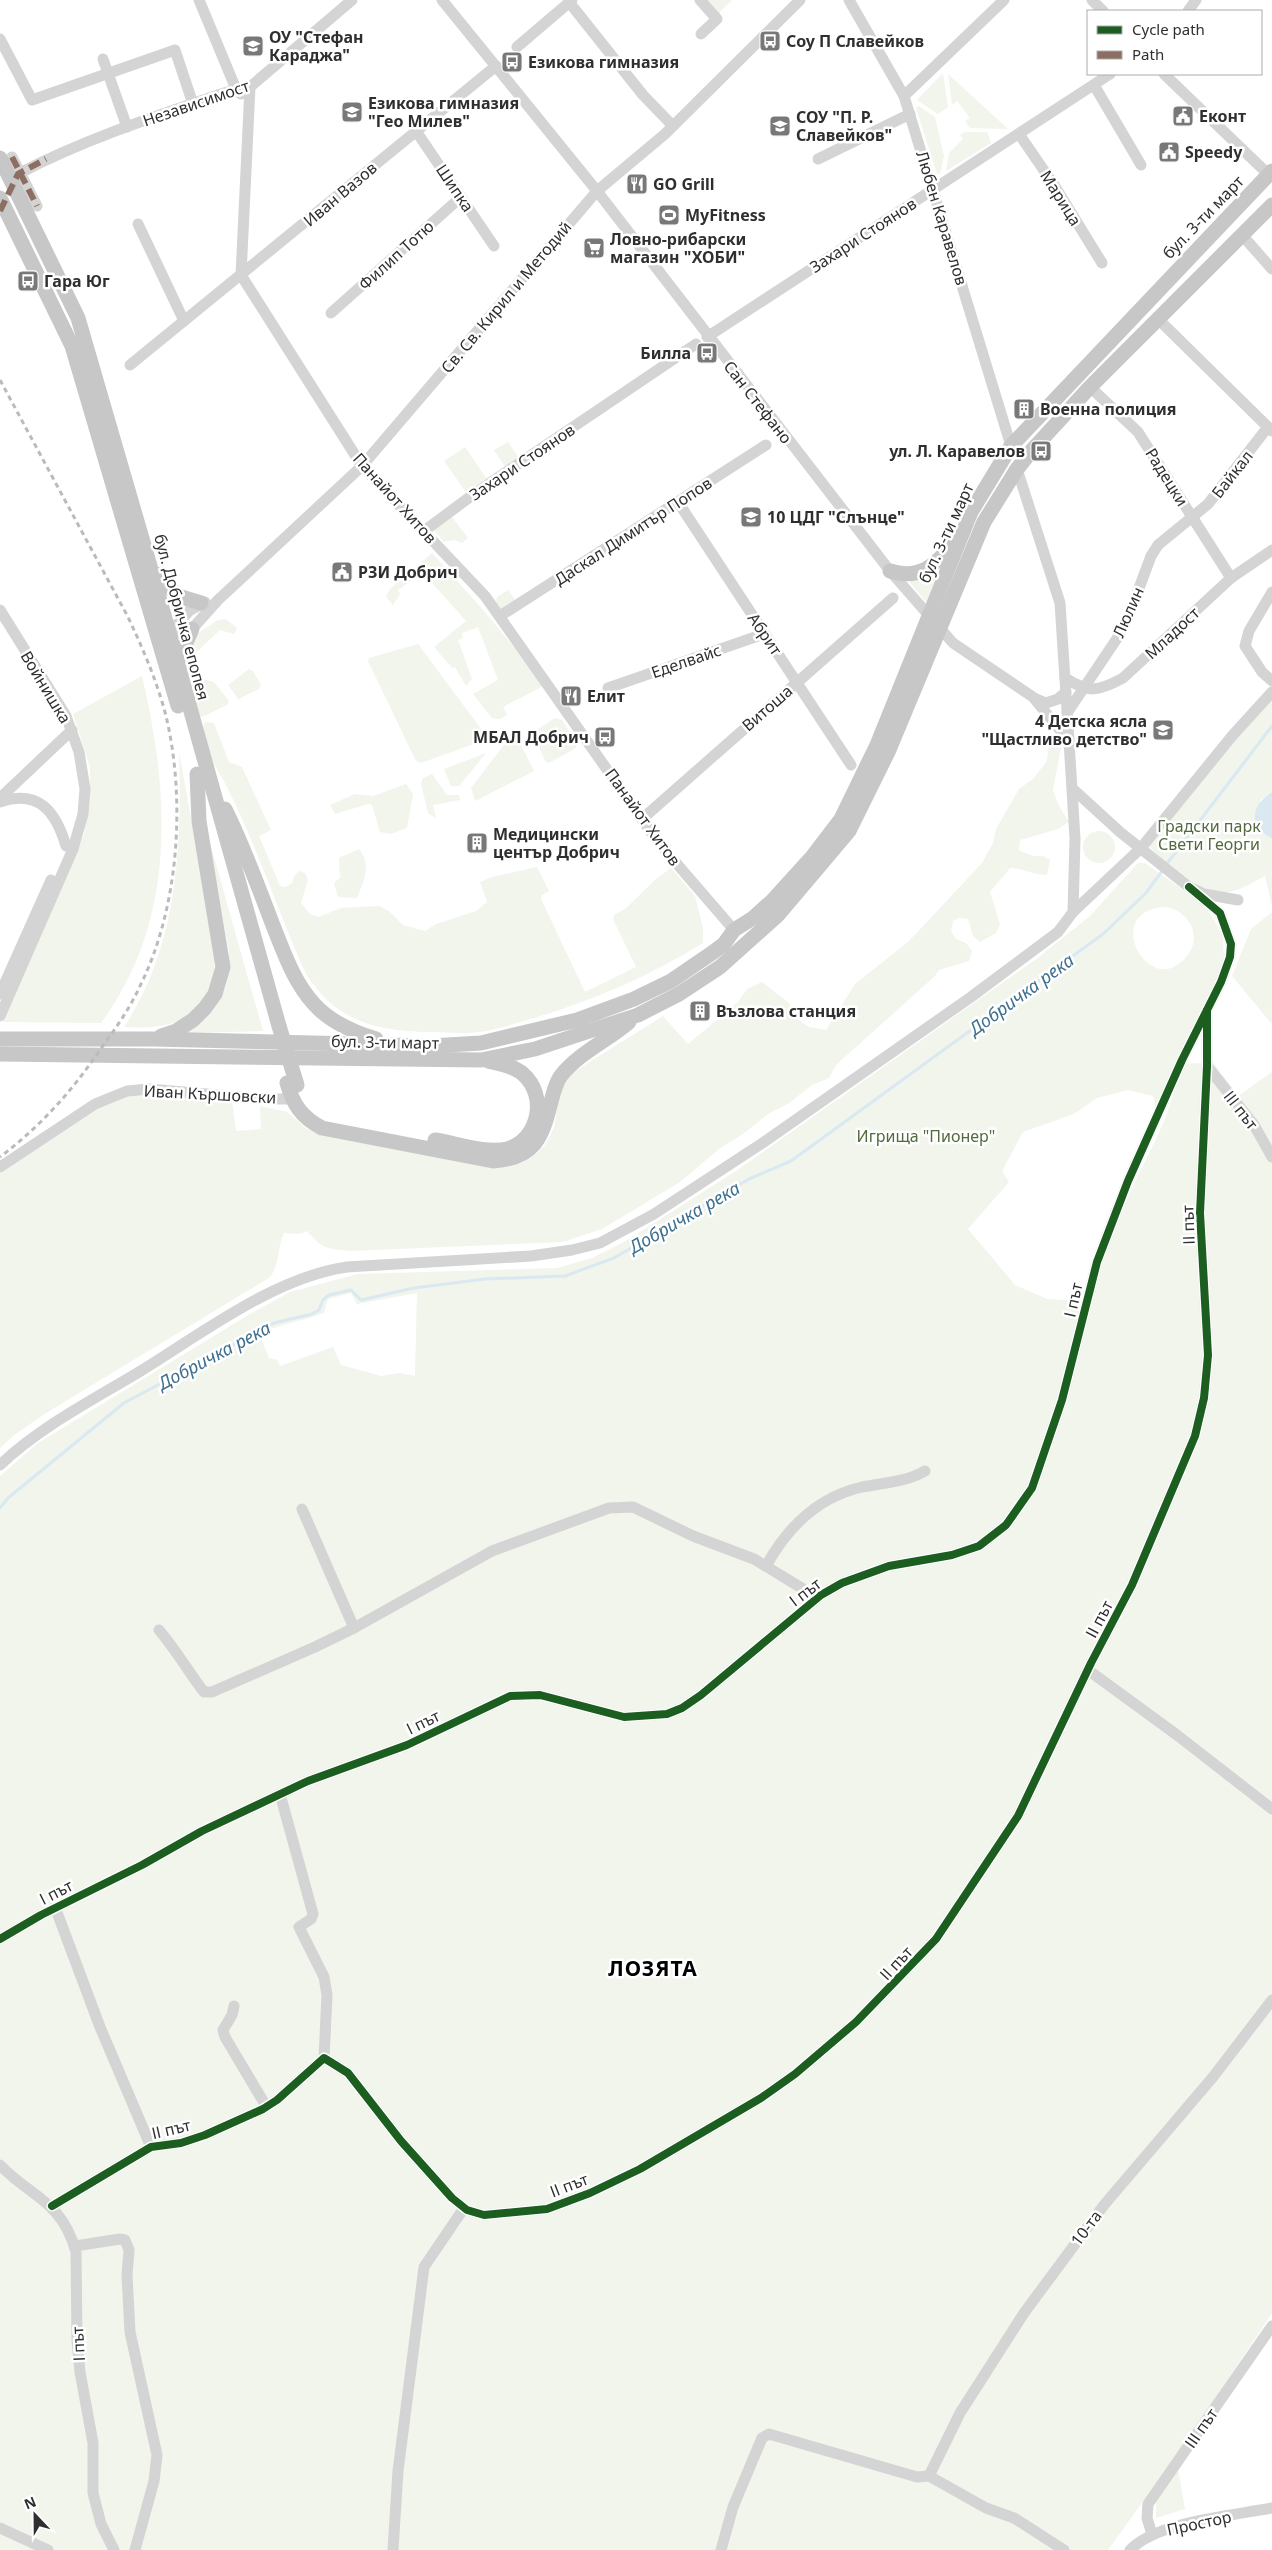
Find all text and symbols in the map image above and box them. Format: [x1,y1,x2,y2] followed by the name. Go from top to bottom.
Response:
[1087,10,1262,75] legend
[1132,19,1205,39] text: Cycle path
[269,26,364,66] place label: ОУ "Стефан Караджа"
[758,29,782,53] bus stop icon: Соу П Славейков
[786,30,924,52] place label: Соу П Славейков
[241,34,265,58] school or university icon: ОУ "Стефан Караджа"
[1132,44,1164,64] text: Path
[500,50,524,74] bus stop icon: Езикова гимназия
[528,51,679,73] place label: Езикова гимназия
[140,74,253,132] street label: Независимост
[368,92,519,132] place label: Езикова гимназия "Гео Милев"
[340,100,364,124] school or university icon: Езикова гимназия "Гео Милев"
[1171,104,1195,128] public building icon: Еконт
[1199,105,1246,127] place label: Еконт
[796,106,892,146] place label: СОУ "П. Р. Славейков"
[768,114,792,138] school or university icon: СОУ "П. Р. Славейков"
[1157,140,1181,164] public building icon: Speedy
[1185,141,1243,163] place label: Speedy
[911,148,973,288] street label: Любен Каравелов
[299,157,381,231] street label: Иван Вазов
[431,160,479,216] street label: Шипка
[1035,166,1087,230] street label: Марица
[1158,170,1249,263] street label: бул. 3-ти март
[625,172,649,196] restaurant icon: GO Grill
[653,173,714,195] place label: GO Grill
[805,192,921,278] street label: Захари Стоянов
[657,203,681,227] sports icon: MyFitness
[685,204,766,226] place label: MyFitness
[354,215,438,295] street label: Филип Тотю
[436,216,576,378] street label: Св. Св. Кирил и Методий
[610,228,746,268] place label: Ловно-рибарски магазин "ХОБИ"
[582,236,606,260] supermarket icon: Ловно-рибарски магазин "ХОБИ"
[16,269,40,293] bus stop icon: Гара Юг
[44,270,110,292] place label: Гара Юг
[695,341,719,365] bus stop icon: Билла
[640,342,691,364] place label: Билла
[719,356,797,448] street label: Сан Стефано
[1012,397,1036,421] building icon: Военна полиция
[1040,398,1177,420] place label: Военна полиция
[465,419,579,505] street label: Захари Стоянов
[1029,439,1053,463] bus stop icon: ул. Л. Каравелов
[888,440,1025,462] place label: ул. Л. Каравелов
[1140,444,1194,510] street label: Радецки
[1206,446,1258,502] street label: Байкал
[348,448,442,548] street label: Панайот Хитов
[550,472,716,590] street label: Даскал Димитър Попов
[913,479,979,587] street label: бул. 3-ти март
[739,505,763,529] school or university icon: 10 ЦДГ "Слънце"
[767,506,905,528] place label: 10 ЦДГ "Слънце"
[149,532,215,702] street label: бул. Добричка епопея
[330,560,354,584] public building icon: РЗИ Добрич
[358,561,458,583] place label: РЗИ Добрич
[1107,583,1149,641] street label: Люлин
[1140,602,1205,664] street label: Младост
[743,608,788,660] street label: Абрит
[648,639,724,683] street label: Еделвайс
[16,647,76,727] street label: Войнишка
[737,680,797,736] street label: Витоша
[559,684,583,708] restaurant icon: Елит
[587,685,625,707] place label: Елит
[981,710,1147,750] place label: 4 Детска ясла "Щастливо детство"
[1151,718,1175,742] school or university icon: 4 Детска ясла "Щастливо детство"
[593,725,617,749] bus stop icon: МБАЛ Добрич
[473,726,589,748] place label: МБАЛ Добрич
[600,764,686,870] street label: Панайот Хитов
[1157,815,1261,855] park label: Градски парк Свети Георги
[493,823,620,863] place label: Медицински център Добрич
[465,831,489,855] building icon: Медицински център Добрич
[962,948,1078,1041] water label: Добричка река
[688,999,712,1023] building icon: Възлова станция
[716,1000,856,1022] place label: Възлова станция
[331,1030,440,1054] street label: бул. 3-ти март
[143,1080,277,1108] street label: Иван Кършовски
[1219,1086,1264,1135] street label: ІІІ път
[857,1125,995,1147] park label: Игрища "Пионер"
[622,1175,744,1260] water label: Добричка река
[1176,1204,1200,1245] street label: ІІ път
[1058,1280,1088,1319] street label: І път
[152,1315,275,1396] water label: Добричка река
[784,1572,826,1611] street label: І път
[1080,1596,1118,1642] street label: ІІ път
[403,1704,444,1740] street label: І път
[35,1874,77,1910] street label: І път
[875,1941,918,1985] street label: ІІ път
[608,1954,698,1982] district label: ЛОЗЯТА
[149,2114,193,2144] street label: ІІ път
[547,2167,592,2202] street label: ІІ път
[1065,2206,1107,2250] street label: 10-та
[66,2325,90,2362] street label: І път
[1179,2403,1223,2452] street label: ІІІ път
[10,2490,60,2540] north arrow
[21,2492,39,2513] text: N
[1165,2505,1233,2541] street label: Простор

